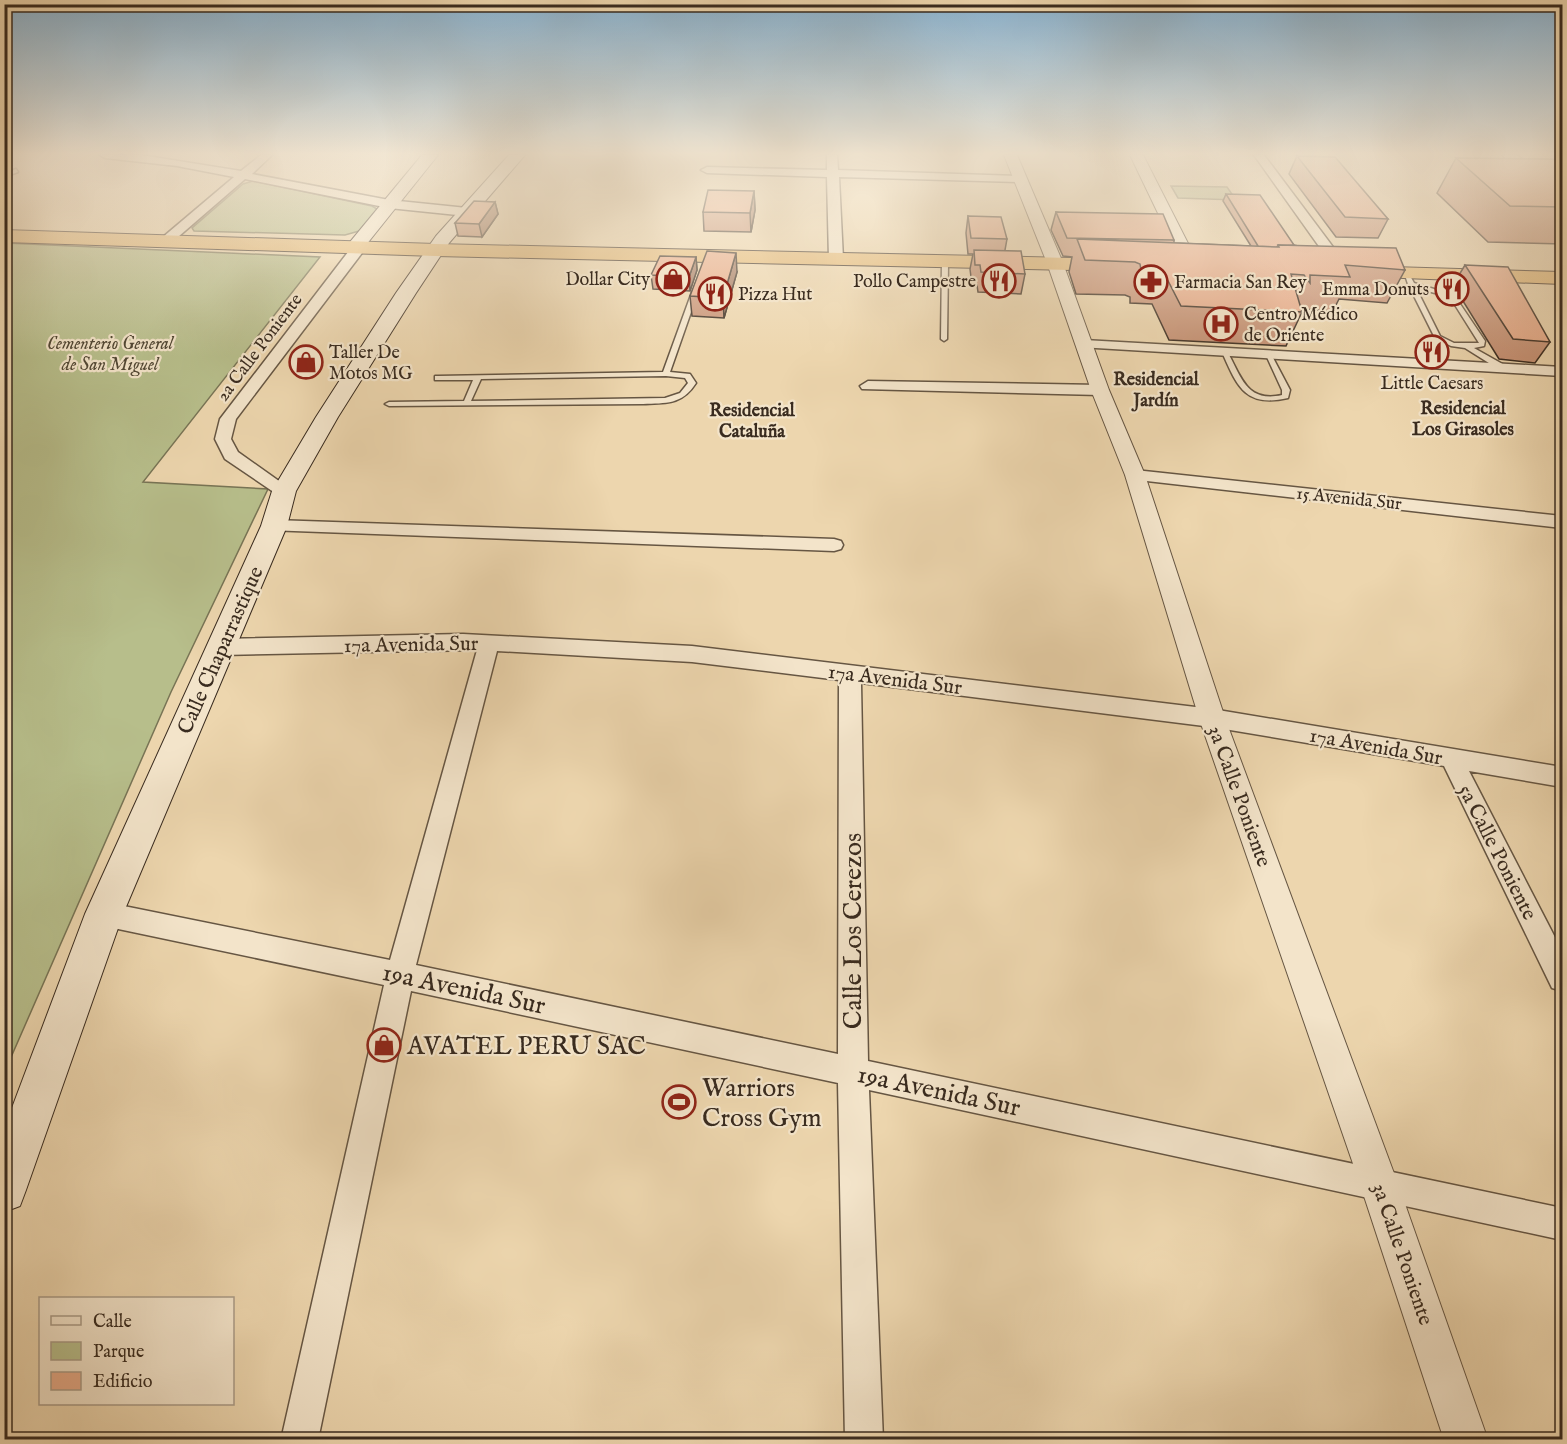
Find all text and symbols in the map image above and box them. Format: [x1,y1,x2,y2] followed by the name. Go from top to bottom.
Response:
[655,261,691,297] shop icon: Dollar City
[981,263,1017,299] restaurant icon: Pollo Campestre
[1133,264,1169,300] pharmacy icon: Farmacia San Rey
[565,269,650,292] place label: Dollar City
[853,271,976,294] place label: Pollo Campestre
[1434,271,1470,307] restaurant icon: Emma Donuts
[1174,272,1307,295] place label: Farmacia San Rey
[697,276,733,312] restaurant icon: Pizza Hut
[1322,279,1429,302] place label: Emma Donuts
[738,284,812,307] place label: Pizza Hut
[212,289,308,406] street label: 2a Calle Poniente
[1244,304,1358,348] place label: Centro Médico de Oriente
[1203,306,1239,342] hospital icon: Centro Médico de Oriente
[47,333,175,377] park label: Cementerio General de San Miguel
[1414,334,1450,370] restaurant icon: Little Caesars
[329,342,413,386] place label: Taller De Motos MG
[288,344,324,380] shop icon: Taller De Motos MG
[1113,369,1200,413] district label: Residencial Jardín
[1381,373,1483,396] place label: Little Caesars
[1412,398,1515,442] district label: Residencial Los Girasoles
[709,400,796,444] district label: Residencial Cataluña
[1295,483,1403,517] street label: 15 Avenida Sur
[172,562,271,739] street label: Calle Chaparrastique
[343,631,479,660] street label: 17a Avenida Sur
[826,659,964,702] street label: 17a Avenida Sur
[1201,722,1277,871] street label: 3a Calle Poniente
[1307,722,1445,773] street label: 17a Avenida Sur
[1451,780,1543,925] street label: 5a Calle Poniente
[837,833,870,1029] street label: Calle Los Cerezos
[379,956,549,1023] street label: 19a Avenida Sur
[366,1027,402,1063] shop icon: AVATEL PERU SAC
[406,1030,646,1063] place label: AVATEL PERU SAC
[854,1058,1024,1125] street label: 19a Avenida Sur
[702,1072,822,1135] place label: Warriors Cross Gym
[661,1084,697,1120] sports icon: Warriors Cross Gym
[1365,1180,1439,1329] street label: 3a Calle Poniente
[39,1297,234,1405] legend
[93,1311,132,1334] text: Calle
[93,1341,144,1364] text: Parque
[93,1371,153,1394] text: Edificio

